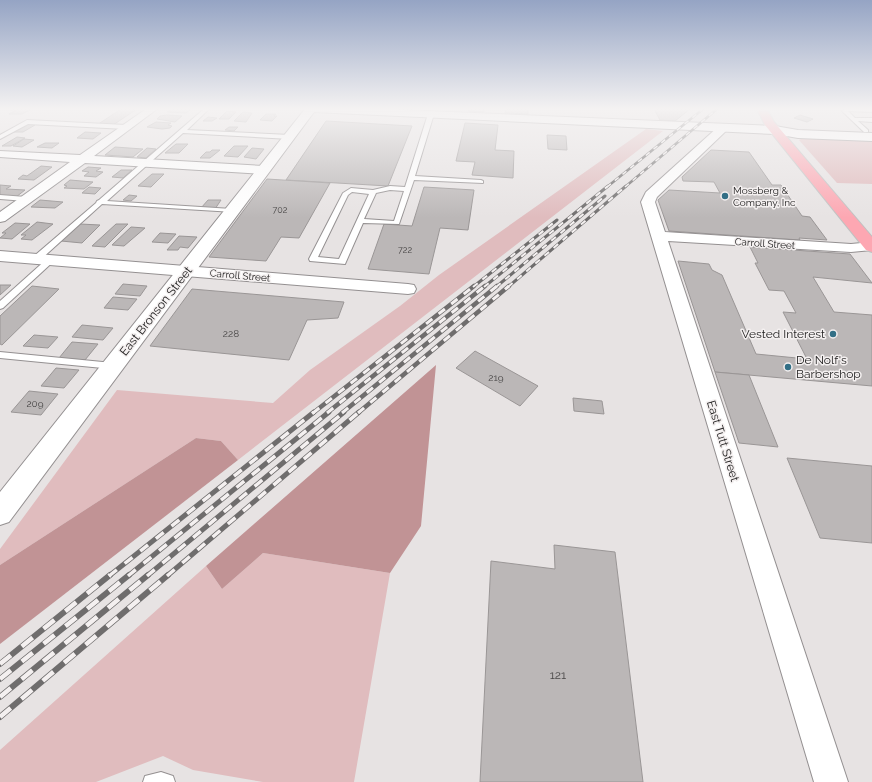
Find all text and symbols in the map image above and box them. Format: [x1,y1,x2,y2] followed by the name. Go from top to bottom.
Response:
[733,185,796,208] place label: Mossberg & Company, Inc
[720,191,730,201] marker: Mossberg & Company, Inc
[273,205,288,215] house number: 702
[734,236,796,251] street label: Carroll Street
[398,245,412,255] house number: 722
[117,264,195,358] street label: East Bronson Street
[209,267,271,284] street label: Carroll Street
[742,327,825,341] place label: Vested Interest
[223,328,239,339] house number: 228
[828,329,838,339] marker: Vested Interest
[796,353,861,381] place label: De Nolf's Barbershop
[783,362,793,372] marker: De Nolf's Barbershop
[488,372,504,383] house number: 219
[26,398,44,409] house number: 209
[704,399,742,483] street label: East Tutt Street
[550,668,566,682] house number: 121

